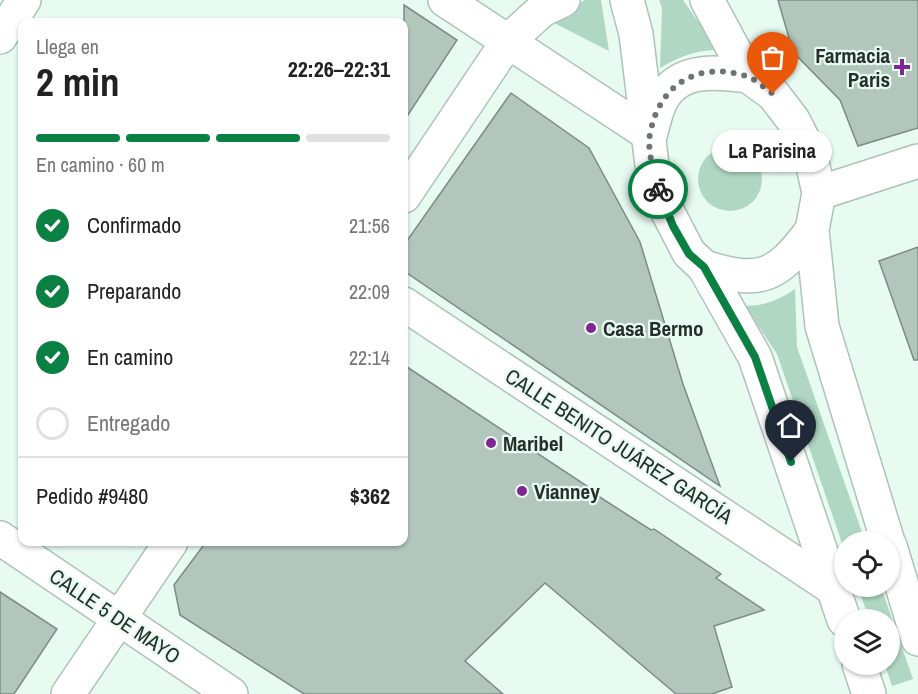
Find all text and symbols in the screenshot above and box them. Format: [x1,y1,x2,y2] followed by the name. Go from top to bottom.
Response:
[747,32,798,94] pin
[36,33,99,60] text: Llega en
[756,41,789,74] icon: bag
[815,41,890,94] place label: Farmacia Paris
[288,54,390,84] text: 22:26–22:31
[36,56,120,108] text: 2 min
[895,60,909,74] marker: Farmacia Paris
[713,130,833,172] callout: La Parisina
[728,137,816,164] text: La Parisina
[36,151,165,178] text: En camino · 60 m
[628,159,688,219] courier
[642,173,675,206] icon: bike
[36,209,69,242] icon: check
[87,210,181,240] text: Confirmado
[349,212,390,239] text: 21:56
[36,275,69,308] icon: check
[87,276,181,306] text: Preparando
[349,278,390,305] text: 22:09
[603,314,704,343] place label: Casa Bermo
[584,321,598,335] marker: Casa Bermo
[36,341,69,374] icon: check
[87,342,173,372] text: En camino
[349,344,390,371] text: 22:14
[500,361,739,531] street label: CALLE BENITO JUÁREZ GARCÍA
[765,400,816,462] pin
[87,408,170,438] text: Entregado
[774,409,807,442] icon: home
[503,429,563,458] place label: Maribel
[484,436,498,450] marker: Maribel
[534,477,600,506] place label: Vianney
[36,481,148,511] text: Pedido #9480
[350,481,390,511] text: $362
[515,484,529,498] marker: Vianney
[834,531,900,675] map controls
[834,531,900,597] button: locate
[44,562,186,670] street label: CALLE 5 DE MAYO
[834,609,900,675] button: layers

